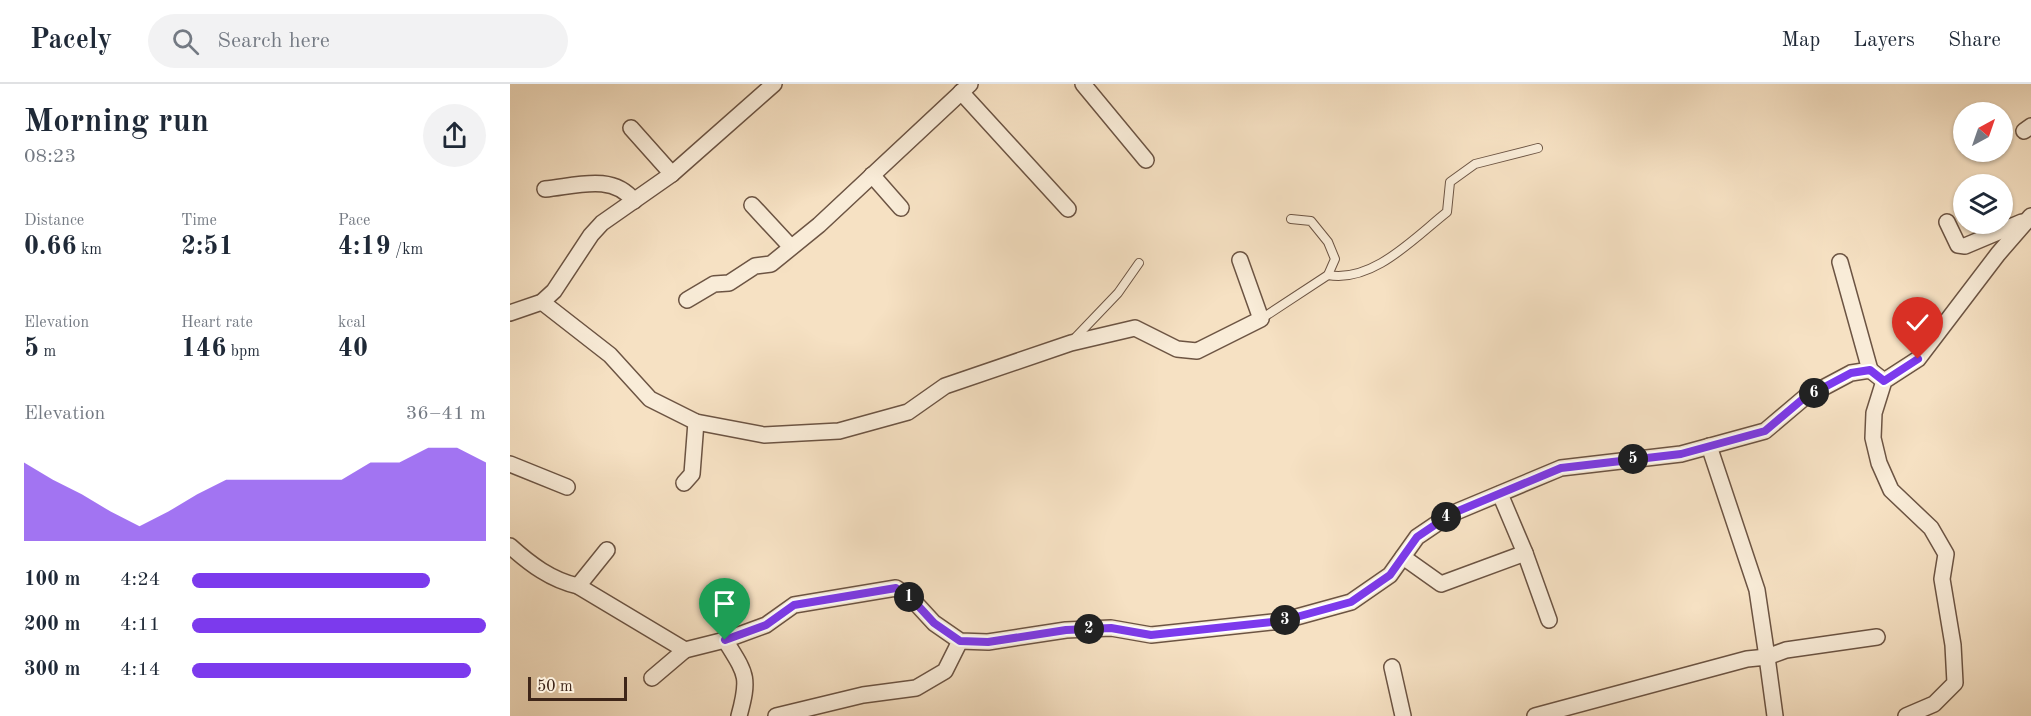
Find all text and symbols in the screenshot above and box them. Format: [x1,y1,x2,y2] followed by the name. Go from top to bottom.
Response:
[148,14,568,68] search box
[169,25,202,58] icon: search
[30,27,112,55] text: Pacely
[217,30,330,52] text: Search here
[1781,30,1820,51] text: Map
[1853,30,1915,51] text: Layers
[1948,30,2001,51] text: Share
[1953,102,2013,162] north arrow
[1953,102,2013,234] map controls
[423,104,486,167] button: share
[24,106,209,139] text: Morning run
[24,147,76,167] text: 08:23
[1953,174,2013,234] button: layers
[24,213,84,229] text: Distance
[181,213,217,229] text: Time
[338,213,370,229] text: Pace
[24,234,77,260] text: 0.66
[181,234,234,260] text: 2:51
[338,234,391,260] text: 4:19
[77,242,102,258] text: km
[391,242,423,258] text: /km
[1892,297,1943,359] pin
[1901,306,1934,339] icon: check
[24,315,89,331] text: Elevation
[181,315,253,331] text: Heart rate
[338,315,366,331] text: kcal
[24,336,39,362] text: 5
[181,336,226,362] text: 146
[338,336,368,362] text: 40
[39,344,56,360] text: m
[226,344,260,360] text: bpm
[1799,378,1829,408] pin: 6
[1809,385,1819,401] text: 6
[24,404,105,424] text: Elevation
[406,404,486,424] text: 36–41 m
[1618,444,1648,474] pin: 5
[1628,451,1638,467] text: 5
[1431,502,1461,532] pin: 4
[1441,509,1451,525] text: 4
[24,570,80,590] text: 100 m
[120,570,160,590] text: 4:24
[699,578,750,640] pin
[894,582,924,612] pin: 1
[708,587,741,620] icon: arrive
[904,589,914,605] text: 1
[1270,605,1300,635] pin: 3
[1280,612,1290,628] text: 3
[1074,614,1104,644] pin: 2
[24,615,80,635] text: 200 m
[120,615,160,635] text: 4:11
[1084,621,1094,637] text: 2
[24,660,80,680] text: 300 m
[120,660,160,680] text: 4:14
[528,674,627,702] scale bar
[537,679,573,695] text: 50 m

